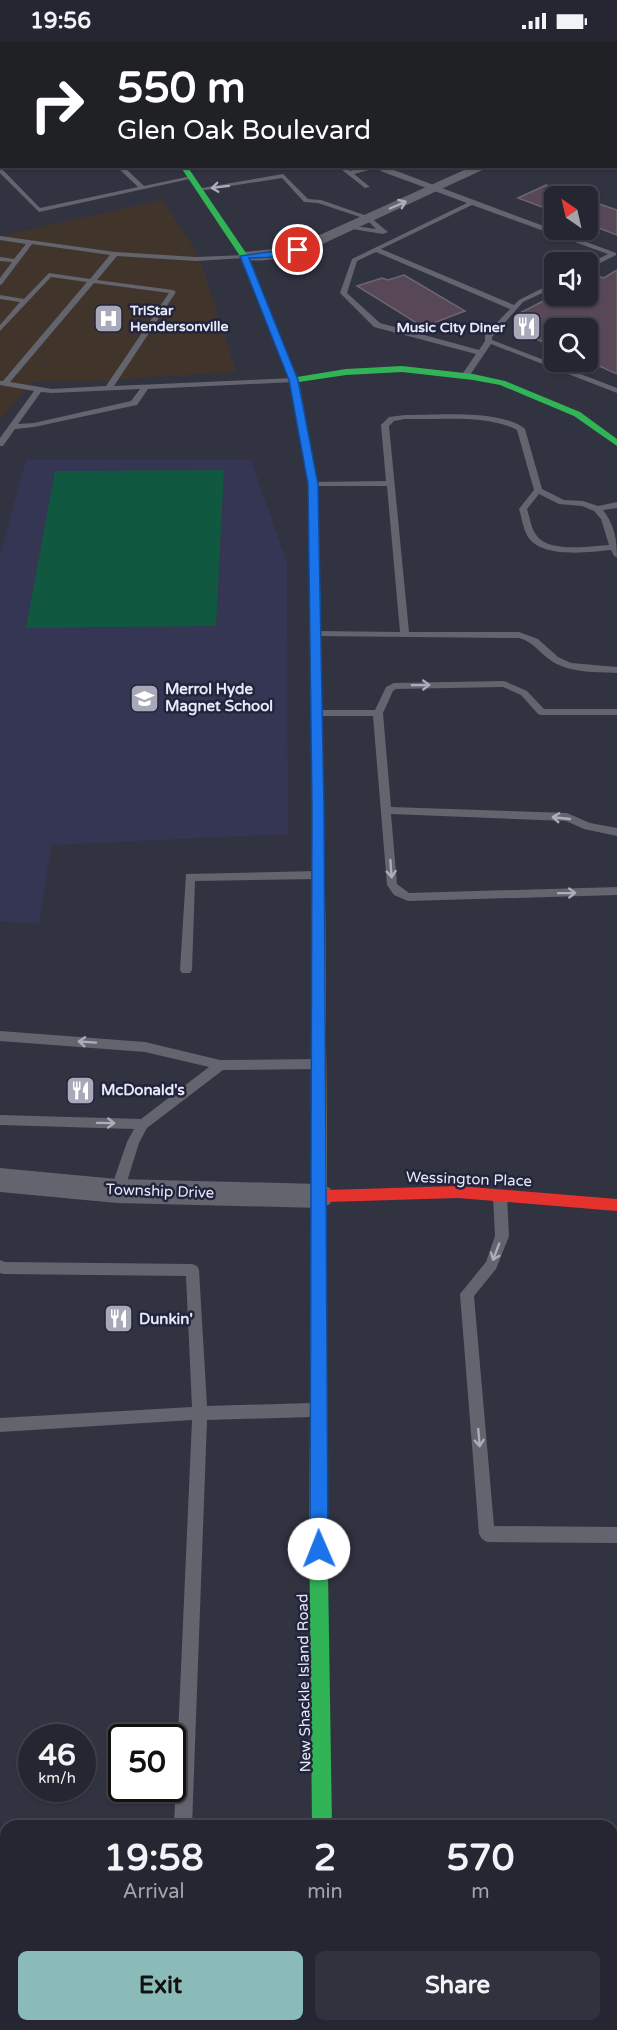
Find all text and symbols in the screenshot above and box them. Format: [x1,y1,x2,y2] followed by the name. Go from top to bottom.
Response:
[30,8,91,34] text: 19:56
[117,63,246,114] text: 550 m
[18,66,96,144] icon: right
[117,114,371,147] text: Glen Oak Boulevard
[211,181,230,192] one-way arrow
[544,186,598,240] north arrow
[544,186,598,372] map controls
[388,199,406,211] one-way arrow
[272,224,323,275] pin
[281,233,314,266] icon: arrive
[544,252,598,306] button: sound
[93,302,125,334] hospital icon: TriStar Hendersonville
[129,302,228,335] place label: TriStar Hendersonville
[510,311,542,343] restaurant icon: Music City Diner
[544,318,598,372] button: search
[397,319,506,336] place label: Music City Diner
[165,680,273,716] place label: Merrol Hyde Magnet School
[410,680,430,691] one-way arrow
[128,682,160,714] school or university icon: Merrol Hyde Magnet School
[551,812,571,823] one-way arrow
[386,858,397,878] one-way arrow
[556,887,576,898] one-way arrow
[78,1037,97,1048] one-way arrow
[64,1074,96,1106] restaurant icon: McDonald's
[101,1081,185,1099] place label: McDonald's
[95,1117,115,1129] one-way arrow
[406,1168,532,1190] street label: Wessington Place
[105,1180,215,1202] street label: Township Drive
[489,1243,500,1261] one-way arrow
[102,1303,134,1335] restaurant icon: Dunkin'
[139,1310,193,1328] place label: Dunkin'
[474,1427,485,1447] one-way arrow
[287,1517,351,1581] position arrow
[293,1594,315,1772] street label: New Shackle Island Road
[108,1724,186,1802] speed limit sign: 50
[38,1737,76,1774] text: 46
[38,1769,76,1787] text: km/h
[104,1837,204,1880] text: 19:58
[314,1837,336,1880] text: 2
[446,1837,514,1880] text: 570
[123,1880,185,1904] text: Arrival
[307,1880,343,1904] text: min
[471,1880,490,1904] text: m
[18,1951,303,2020] button: Exit
[315,1951,600,2020] button: Share

